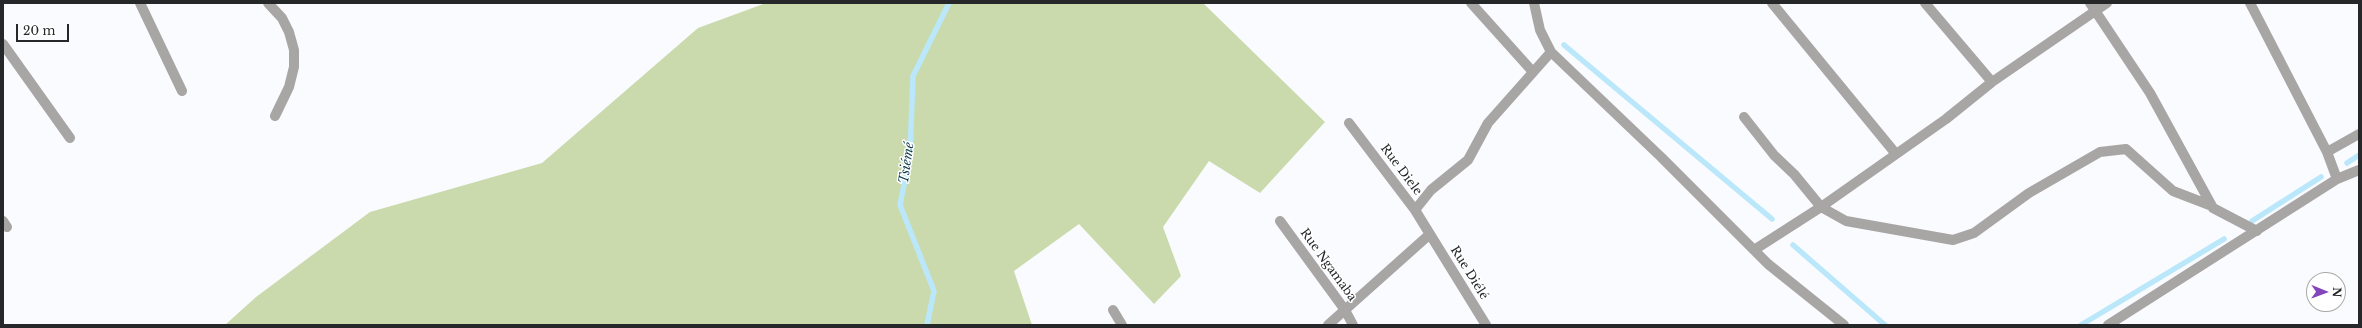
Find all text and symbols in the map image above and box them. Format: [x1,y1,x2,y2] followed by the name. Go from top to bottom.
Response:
[18,16,71,42] scale bar
[23,23,55,38] text: 20 m
[896,141,918,185] water label: Tsiémé
[1377,142,1425,198] street label: Rue Diele
[1297,226,1359,304] street label: Rue Ngamaba
[1447,244,1491,302] street label: Rue Diélé
[2306,272,2346,312] north arrow
[2330,287,2344,297] text: N

